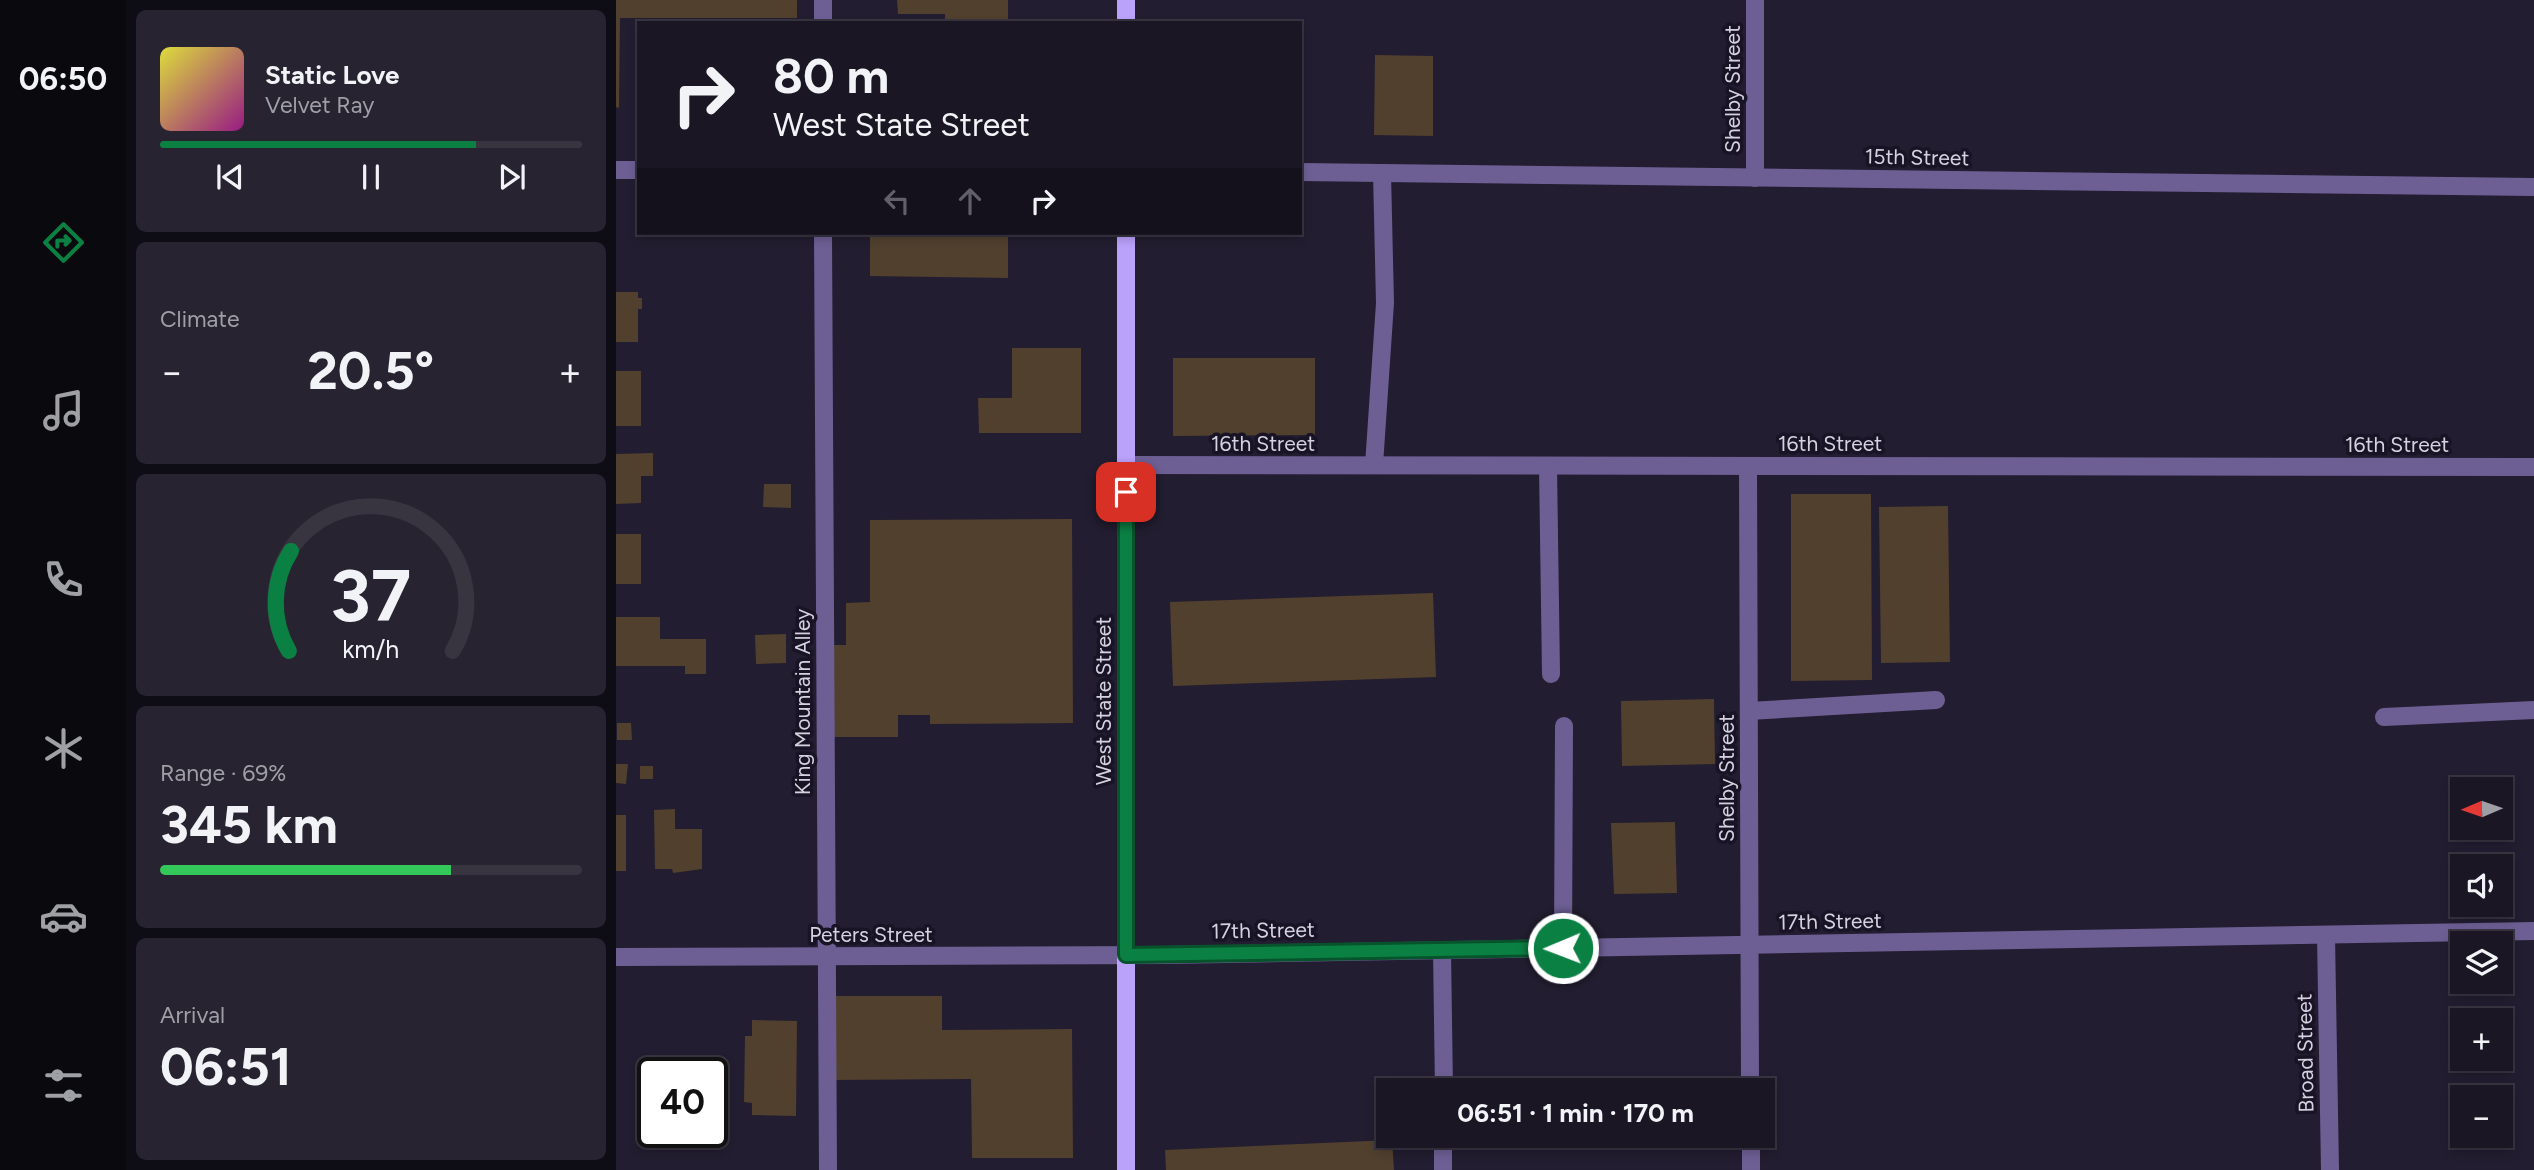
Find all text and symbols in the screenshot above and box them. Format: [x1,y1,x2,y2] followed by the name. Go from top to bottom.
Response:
[1720,25,1745,153] street label: Shelby Street
[773,46,889,105] text: 80 m
[658,49,749,140] icon: right
[265,59,399,91] text: Static Love
[19,60,107,98] text: 06:50
[265,91,374,119] text: Velvet Ray
[773,106,1030,144] text: West State Street
[1865,144,1969,170] street label: 15th Street
[211,158,249,196] icon: previous
[352,158,390,196] icon: pause
[493,158,531,196] icon: next
[878,182,916,220] icon: left
[951,182,989,220] icon: ahead
[1024,182,1062,220] icon: right
[39,218,88,267] icon: directions
[160,305,239,333] text: Climate
[308,340,434,402] text: 20.5°
[160,349,184,395] text: −
[558,349,582,395] text: +
[39,386,88,435] icon: music
[1211,431,1315,456] street label: 16th Street
[1778,431,1882,456] street label: 16th Street
[2345,432,2449,457] street label: 16th Street
[1096,462,1156,522] pin
[1107,473,1145,511] icon: arrive
[331,552,411,639] text: 37
[39,555,88,604] icon: phone
[790,609,815,795] street label: King Mountain Alley
[1091,617,1116,785] street label: West State Street
[342,634,400,664] text: km/h
[1714,714,1739,842] street label: Shelby Street
[39,724,88,773] icon: climate
[160,759,286,787] text: Range · 69%
[2450,777,2513,840] north arrow
[2450,777,2513,1148] map controls
[160,794,338,856] text: 345 km
[2450,854,2513,917] button: sound
[39,892,88,941] icon: car
[1778,908,1882,934] street label: 17th Street
[1526,911,1600,985] position arrow
[1211,917,1315,943] street label: 17th Street
[809,922,933,947] street label: Peters Street
[2450,931,2513,994] button: layers
[2291,993,2319,1113] street label: Broad Street
[160,1001,225,1029] text: Arrival
[2450,1008,2513,1071] button: +
[160,1036,292,1098] text: 06:51
[637,1057,728,1148] speed limit sign: 40
[39,1061,88,1110] icon: filters
[2450,1085,2513,1148] button: −
[1457,1097,1694,1129] text: 06:51 · 1 min · 170 m

